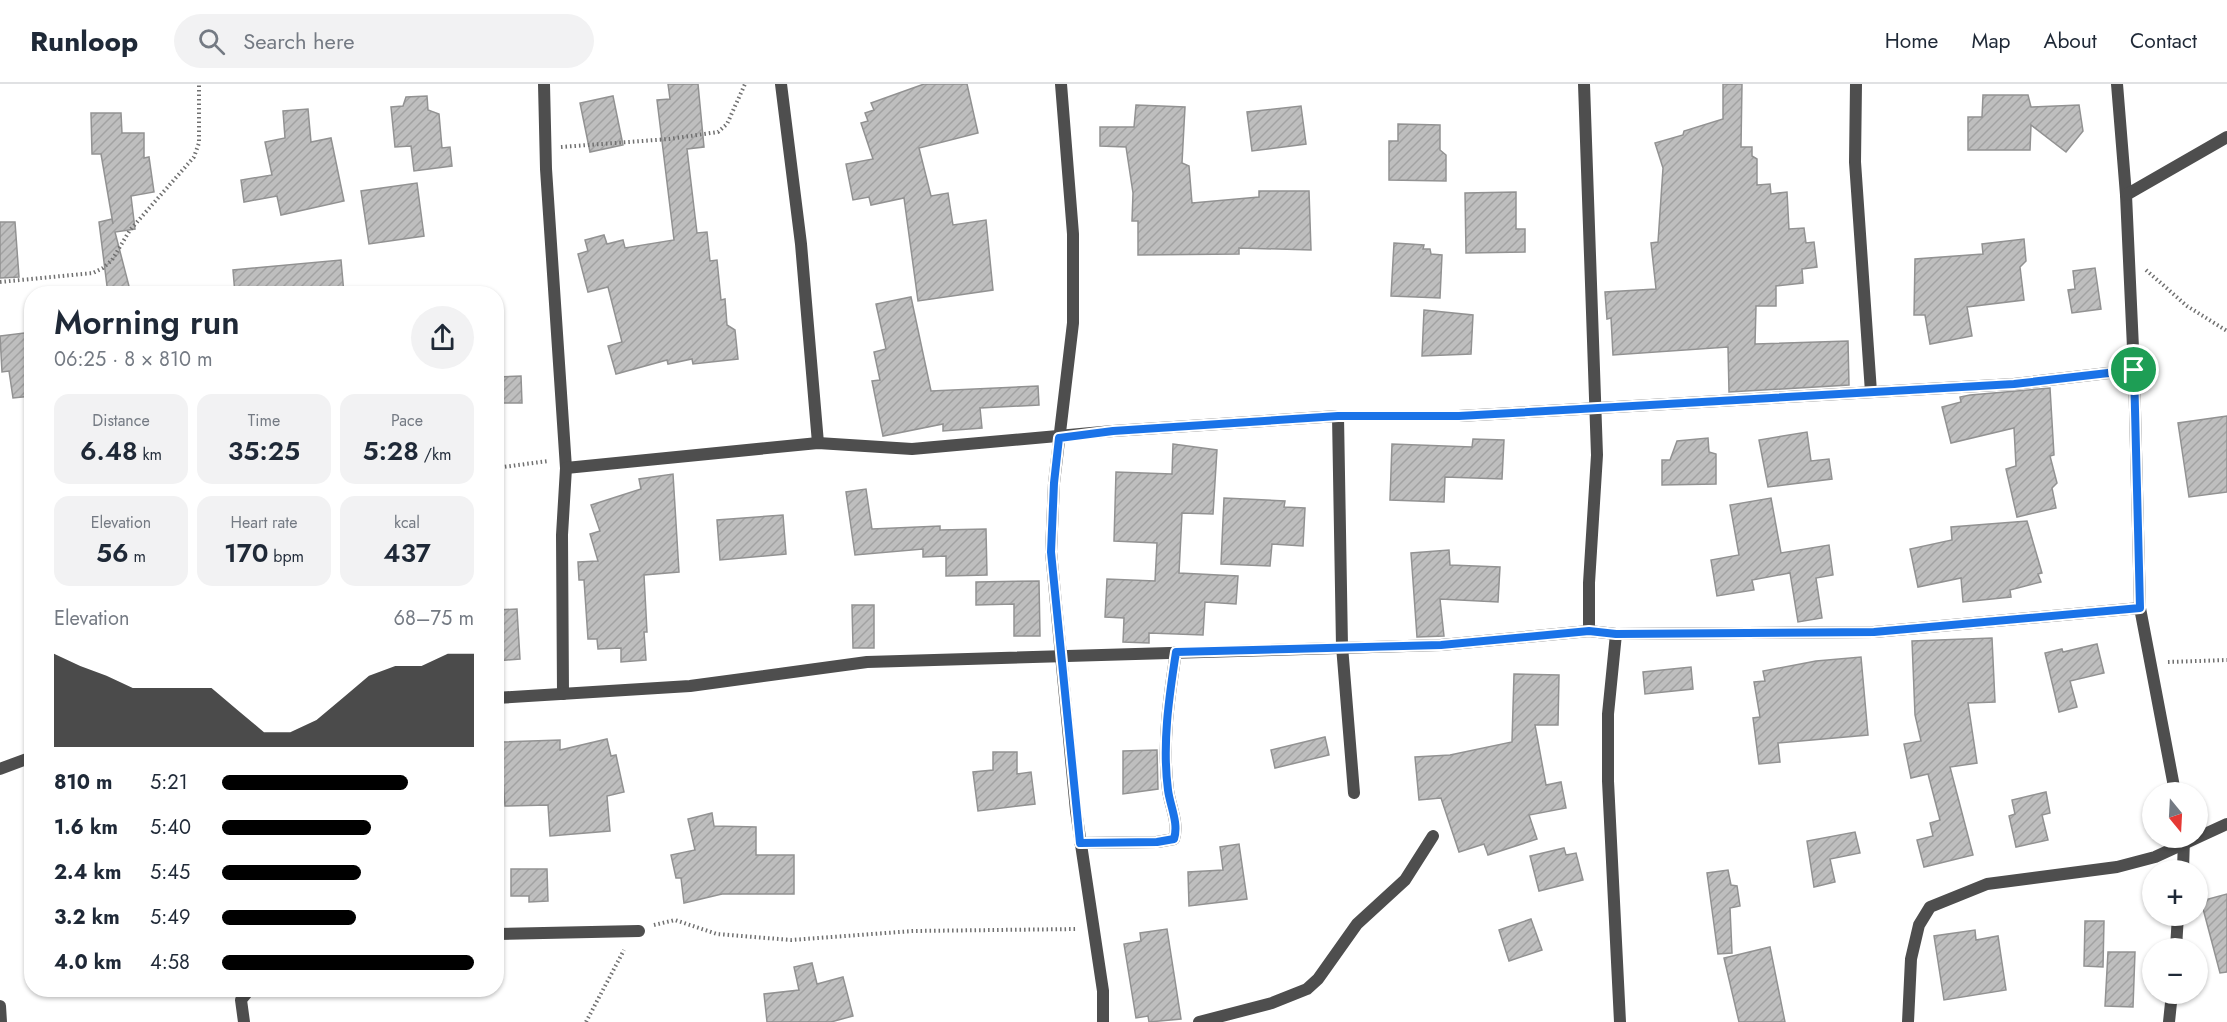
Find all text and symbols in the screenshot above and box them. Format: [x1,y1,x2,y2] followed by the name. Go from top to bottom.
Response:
[174,14,594,68] search box
[30,21,138,62] text: Runloop
[195,25,228,58] icon: search
[243,25,354,57] text: Search here
[1885,26,1938,56] text: Home
[1971,26,2011,56] text: Map
[2044,26,2097,56] text: About
[2130,26,2197,56] text: Contact
[54,299,240,346] text: Morning run
[411,306,474,369] button: share
[2108,344,2159,395] pin
[54,345,213,374] text: 06:25 · 8 × 810 m
[2117,353,2150,386] icon: arrive
[92,409,150,432] text: Distance
[248,409,280,432] text: Time
[391,409,423,432] text: Pace
[80,432,138,470] text: 6.48
[228,432,300,470] text: 35:25
[363,432,419,470] text: 5:28
[138,443,162,466] text: km
[419,443,451,466] text: /km
[91,511,151,534] text: Elevation
[231,511,297,534] text: Heart rate
[394,511,420,534] text: kcal
[96,534,129,572] text: 56
[224,534,269,572] text: 170
[383,534,431,572] text: 437
[129,545,146,568] text: m
[269,545,304,568] text: bpm
[54,604,129,633] text: Elevation
[393,604,474,633] text: 68–75 m
[54,768,112,797] text: 810 m
[150,768,188,797] text: 5:21
[2142,782,2208,848] north arrow
[2142,782,2208,1004] map controls
[54,813,118,842] text: 1.6 km
[150,813,191,842] text: 5:40
[54,858,121,887] text: 2.4 km
[150,858,190,887] text: 5:45
[2142,860,2208,926] button: +
[54,903,120,932] text: 3.2 km
[150,903,190,932] text: 5:49
[2142,938,2208,1004] button: −
[54,948,122,977] text: 4.0 km
[150,948,190,977] text: 4:58

